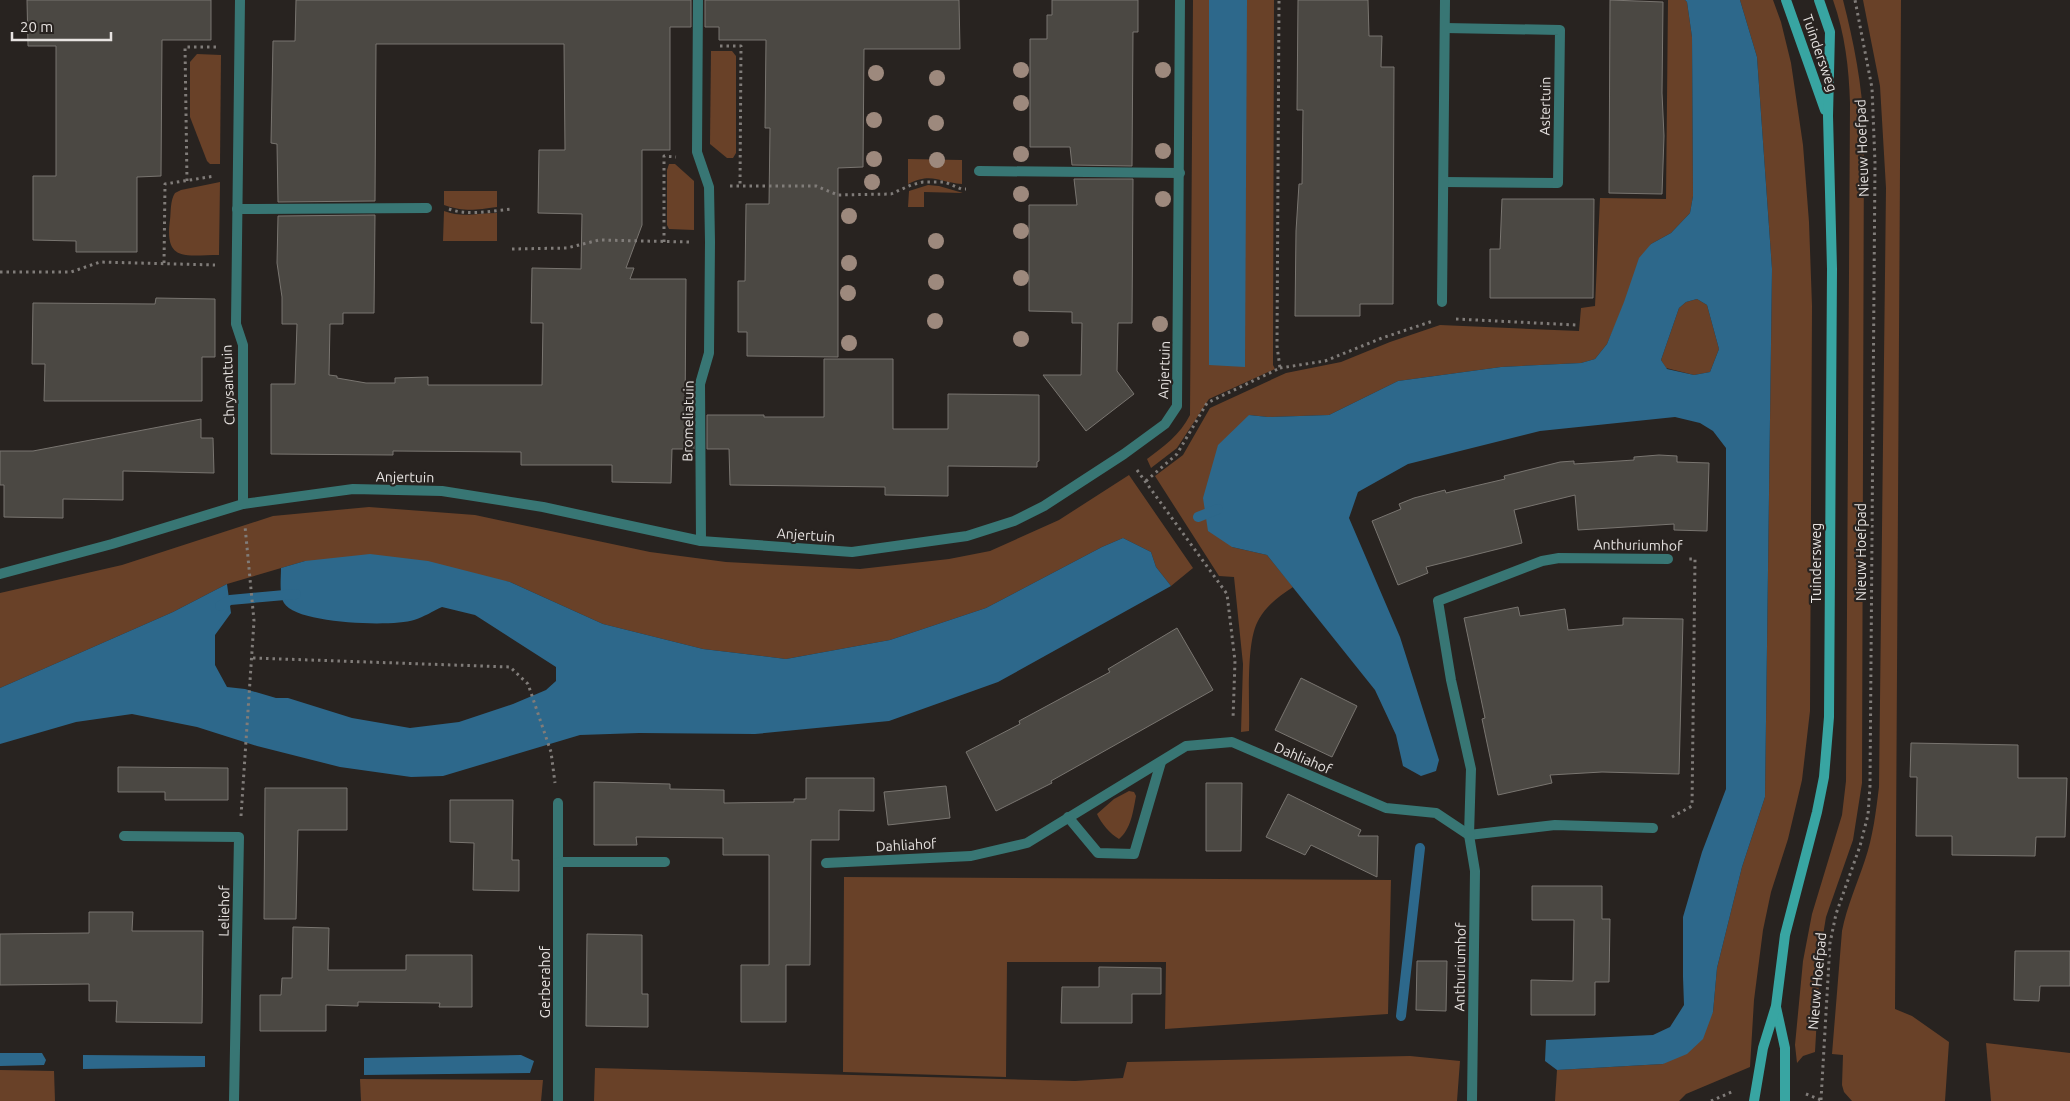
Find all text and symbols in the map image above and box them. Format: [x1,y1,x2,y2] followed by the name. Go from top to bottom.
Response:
[12,10,111,42] scale bar
[1799,12,1841,94] street label: Tuindersweg
[20,18,53,35] text: 20 m
[1536,76,1554,136] street label: Astertuin
[1852,99,1872,197] street label: Nieuw Hoefpad
[1155,341,1173,399] street label: Anjertuin
[219,344,237,426] street label: Chrysanttuin
[679,380,697,462] street label: Bromeliatuin
[376,468,434,486] street label: Anjertuin
[1853,503,1869,601] street label: Nieuw Hoefpad
[1808,523,1824,603] street label: Tuindersweg
[776,525,836,545] street label: Anjertuin
[1593,536,1683,554] street label: Anthuriumhof
[1272,739,1335,778] street label: Dahliahof
[875,835,937,855] street label: Dahliahof
[216,885,232,937] street label: Leliehof
[1451,922,1469,1012] street label: Anthuriumhof
[1805,932,1829,1030] street label: Nieuw Hoefpad
[537,945,553,1018] street label: Gerberahof

